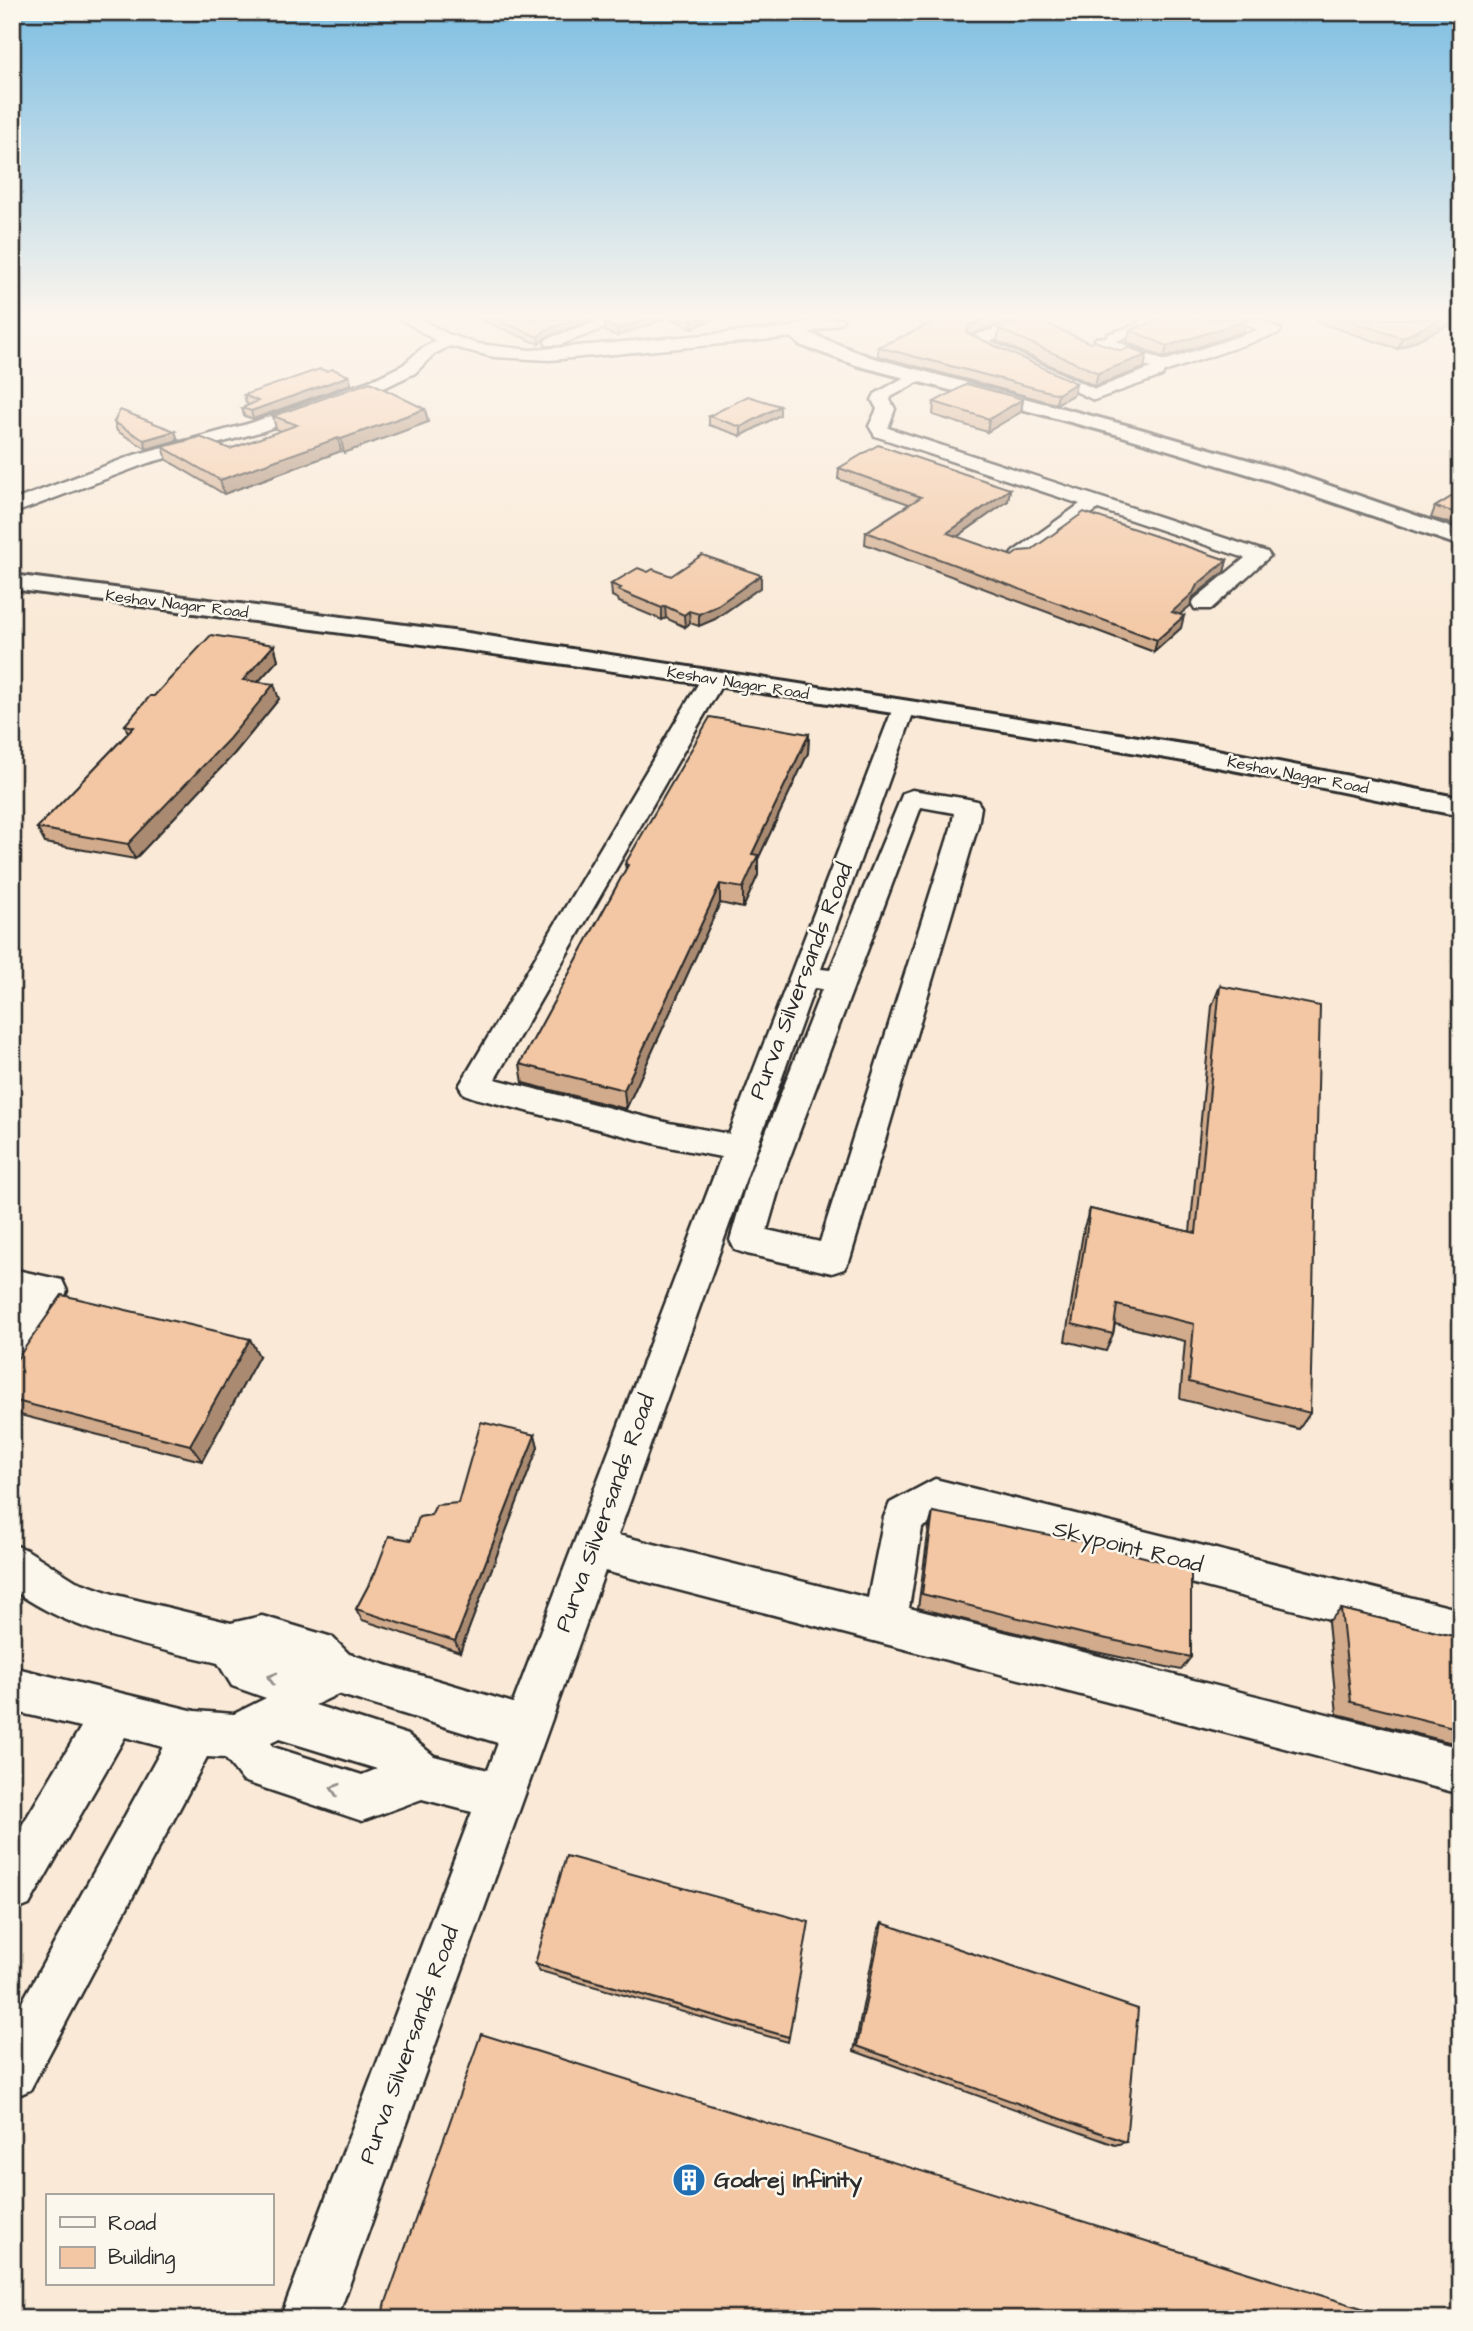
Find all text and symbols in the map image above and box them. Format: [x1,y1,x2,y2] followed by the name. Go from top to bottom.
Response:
[104,584,250,625] street label: Keshav Nagar Road
[665,661,811,706] street label: Keshav Nagar Road
[1225,750,1371,800] street label: Keshav Nagar Road
[741,858,861,1104] street label: Purva Silversands Road
[547,1389,663,1636] street label: Purva Silversands Road
[1049,1513,1207,1582] street label: Skypoint Road
[266,1672,278,1686] one-way arrow
[329,1783,341,1797] one-way arrow
[351,1921,467,2168] street label: Purva Silversands Road
[670,2161,708,2199] building icon: Godrej Infinity
[714,2164,862,2198] place label: Godrej Infinity
[46,2194,273,2286] legend
[108,2209,156,2238] text: Road
[108,2243,176,2274] text: Building

